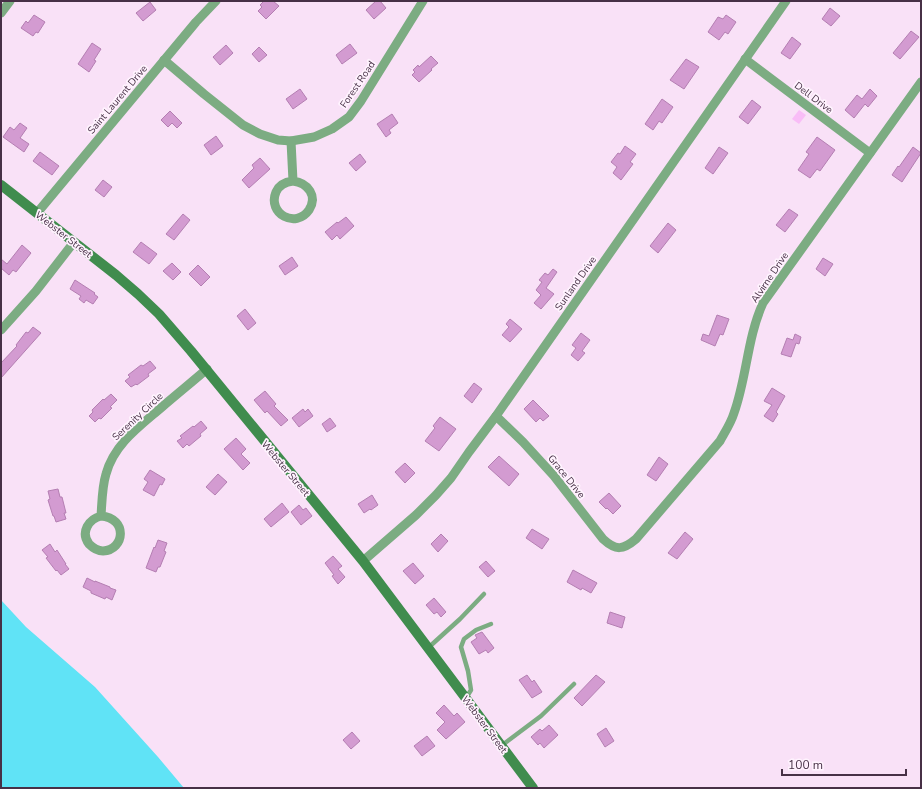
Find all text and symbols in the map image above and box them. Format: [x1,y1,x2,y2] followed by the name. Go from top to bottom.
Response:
[337,58,379,111] street label: Forest Road
[85,62,151,137] street label: Saint Laurent Drive
[791,79,836,117] street label: Dell Drive
[32,208,95,262] street label: Webster Street
[748,249,792,306] street label: Alvirne Drive
[552,254,600,314] street label: Sunland Drive
[109,389,166,444] street label: Serenity Circle
[258,438,313,500] street label: Webster Street
[544,452,588,501] street label: Grace Drive
[458,693,511,757] street label: Webster Street
[782,751,906,777] scale bar
[788,757,823,773] text: 100 m

